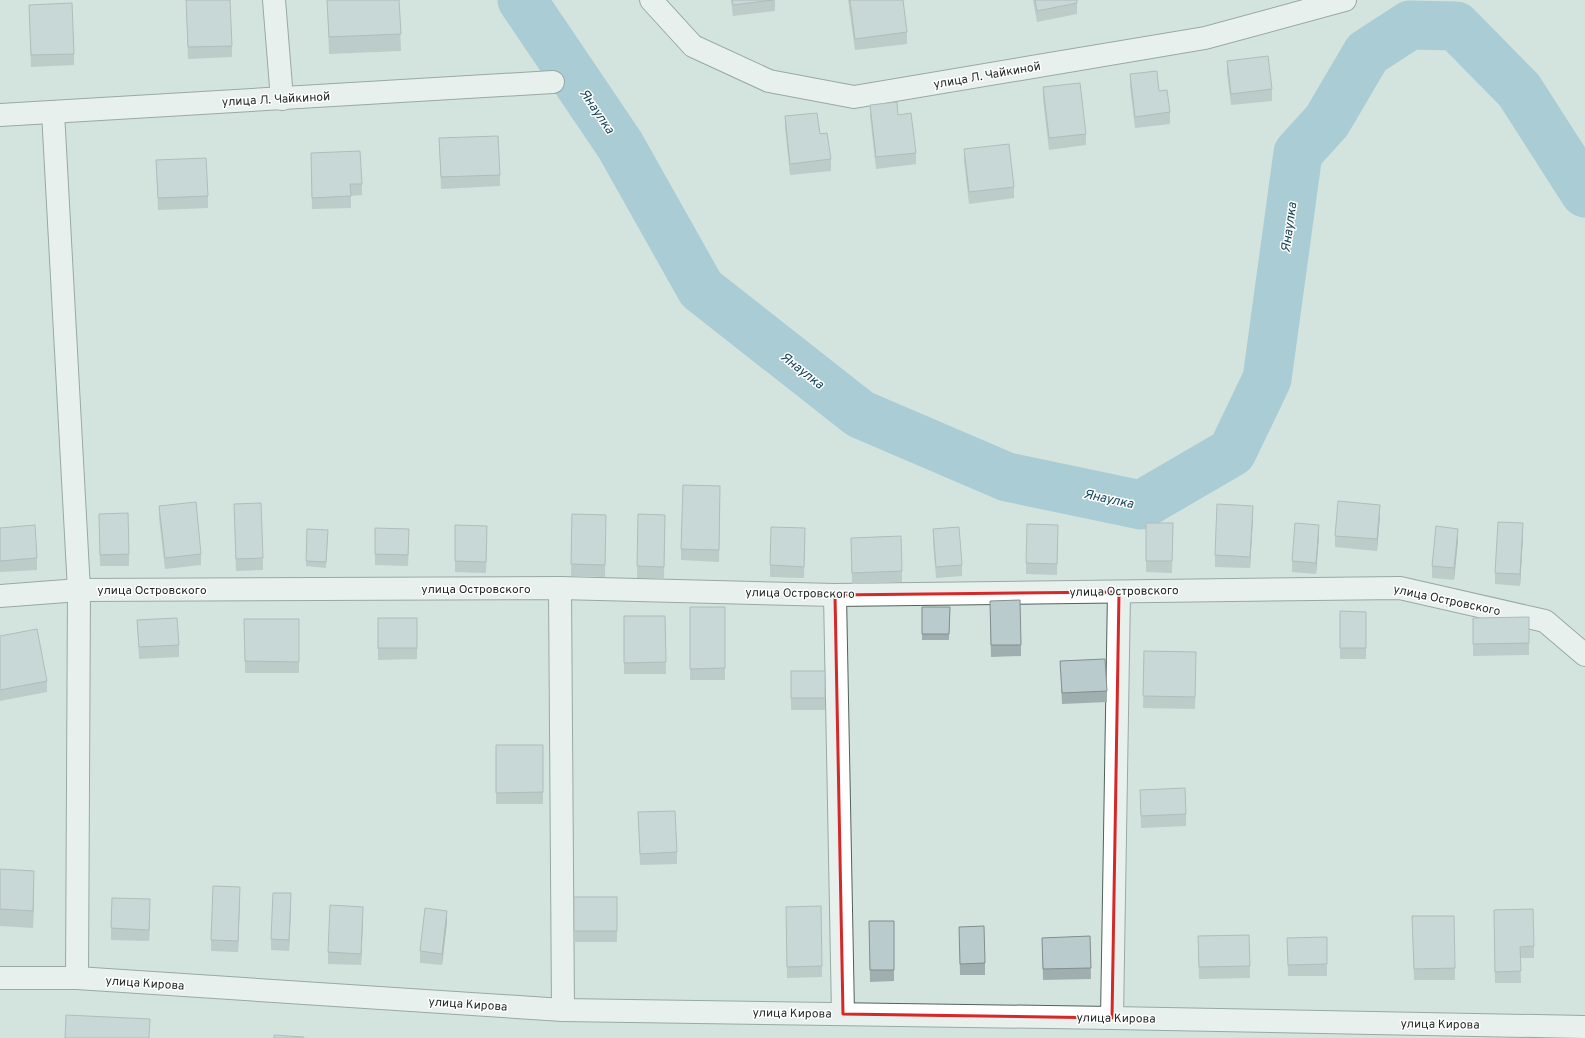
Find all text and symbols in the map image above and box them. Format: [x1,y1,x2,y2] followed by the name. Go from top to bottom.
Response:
[932,59,1042,93] street label: улица Л. Чайкиной
[576,87,617,138] water label: Янаулка
[221,89,331,111] street label: улица Л. Чайкиной
[1279,201,1301,253] water label: Янаулка
[777,350,827,394] water label: Янаулка
[1082,487,1135,513] water label: Янаулка
[421,582,531,598] street label: улица Островского
[1392,582,1502,620] street label: улица Островского
[97,583,207,599] street label: улица Островского
[1069,583,1179,601] street label: улица Островского
[745,585,855,603] street label: улица Островского
[105,973,185,995] street label: улица Кирова
[428,994,508,1016] street label: улица Кирова
[752,1005,832,1023] street label: улица Кирова
[1076,1010,1156,1028] street label: улица Кирова
[1400,1016,1480,1034] street label: улица Кирова

